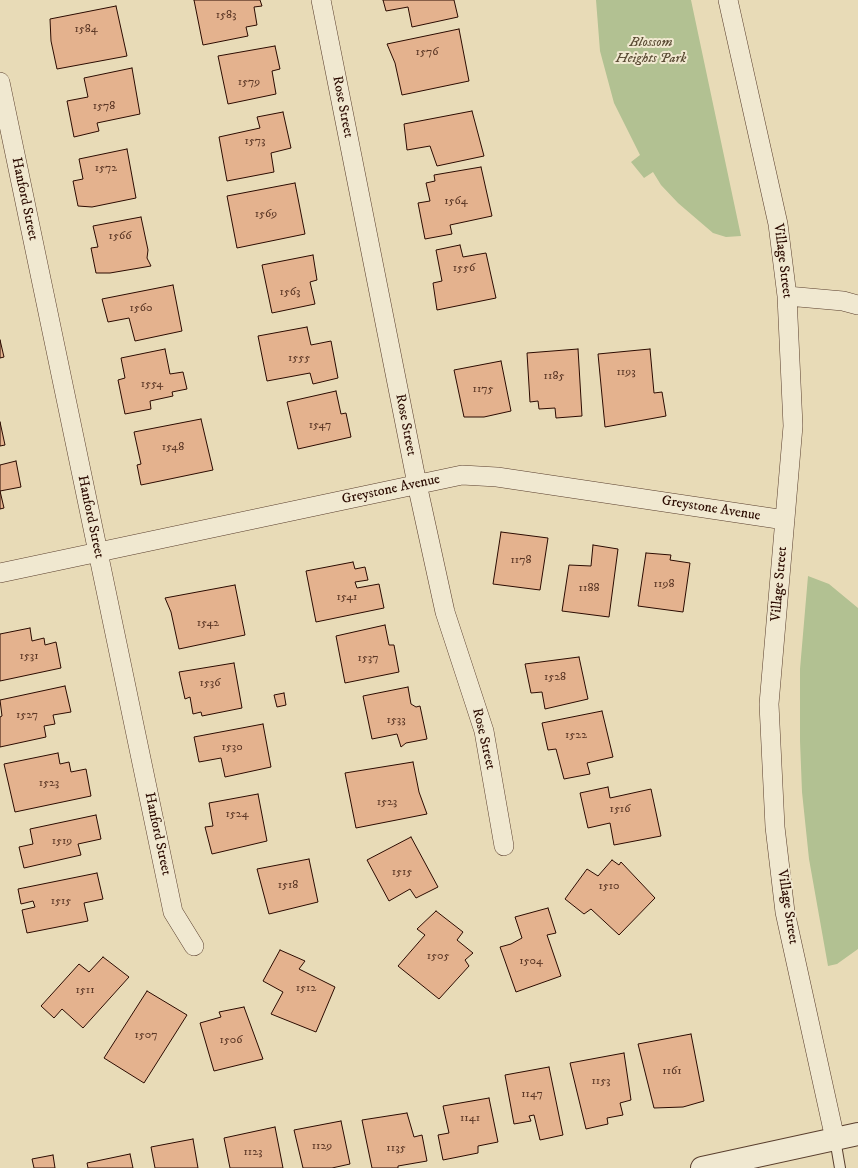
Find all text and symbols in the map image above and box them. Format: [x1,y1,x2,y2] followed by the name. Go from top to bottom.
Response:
[216,9,236,23] house number: 1583
[74,23,98,37] house number: 1584
[616,35,686,68] park label: Blossom Heights Park
[416,46,438,60] house number: 1576
[328,75,356,139] street label: Rose Street
[238,76,260,90] house number: 1579
[93,100,115,114] house number: 1578
[244,135,266,149] house number: 1573
[7,156,41,242] street label: Hanford Street
[95,162,117,176] house number: 1572
[444,195,468,209] house number: 1564
[255,208,277,222] house number: 1569
[769,223,795,299] street label: Village Street
[109,230,131,244] house number: 1566
[453,262,475,276] house number: 1556
[279,286,301,300] house number: 1563
[130,302,152,316] house number: 1560
[288,352,310,366] house number: 1555
[616,366,636,380] house number: 1193
[544,370,564,384] house number: 1185
[141,378,163,392] house number: 1554
[472,383,494,397] house number: 1175
[391,393,419,457] street label: Rose Street
[309,419,331,433] house number: 1547
[162,441,184,455] house number: 1548
[340,471,442,509] street label: Greystone Avenue
[73,474,107,560] street label: Hanford Street
[660,493,762,525] street label: Greystone Avenue
[768,546,792,622] street label: Village Street
[510,554,532,568] house number: 1178
[654,578,674,592] house number: 1198
[579,582,599,596] house number: 1188
[337,591,357,605] house number: 1541
[197,617,219,631] house number: 1542
[19,650,39,664] house number: 1531
[357,652,379,666] house number: 1537
[544,671,566,685] house number: 1528
[199,677,221,691] house number: 1536
[468,707,498,771] street label: Rose Street
[16,709,38,723] house number: 1527
[386,714,406,728] house number: 1533
[565,729,587,743] house number: 1522
[221,741,243,755] house number: 1530
[39,777,59,791] house number: 1523
[140,791,174,877] street label: Hanford Street
[377,796,397,810] house number: 1523
[610,803,630,817] house number: 1516
[225,808,249,822] house number: 1524
[52,835,72,849] house number: 1519
[392,866,412,880] house number: 1515
[773,868,801,946] street label: Village Street
[278,879,298,893] house number: 1518
[598,880,620,894] house number: 1510
[51,895,71,909] house number: 1515
[427,950,449,964] house number: 1505
[519,955,543,969] house number: 1504
[296,982,316,996] house number: 1512
[75,984,95,998] house number: 1511
[134,1029,158,1043] house number: 1507
[220,1034,242,1048] house number: 1506
[662,1065,682,1079] house number: 1161
[591,1075,611,1089] house number: 1153
[521,1088,543,1102] house number: 1147
[460,1112,480,1126] house number: 1141
[312,1140,332,1154] house number: 1129
[386,1142,406,1156] house number: 1135
[243,1146,263,1160] house number: 1123

